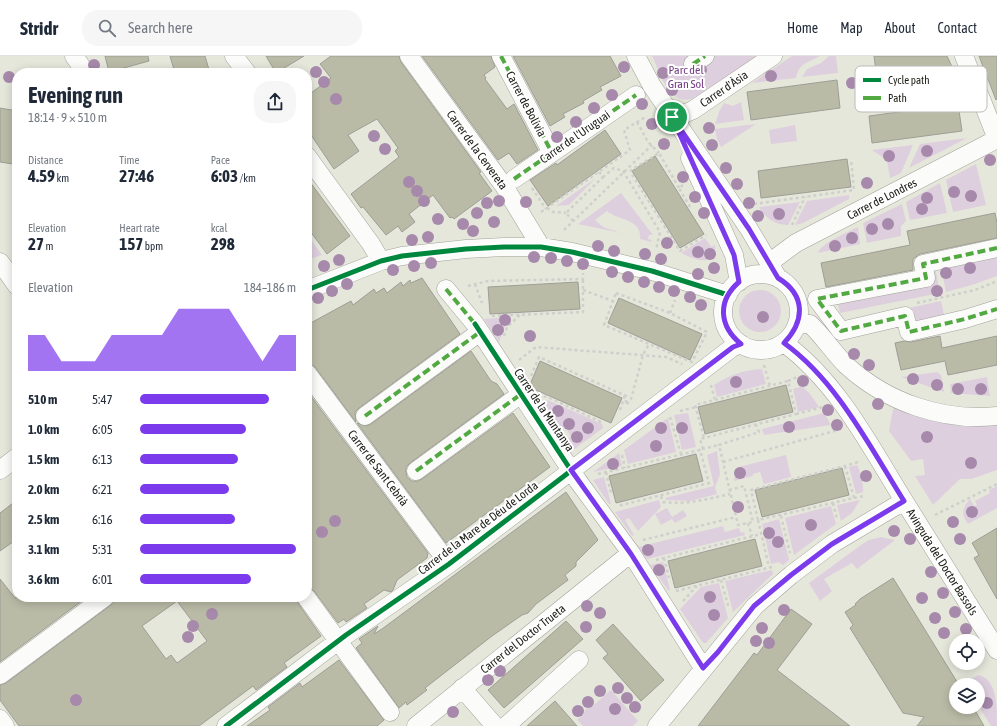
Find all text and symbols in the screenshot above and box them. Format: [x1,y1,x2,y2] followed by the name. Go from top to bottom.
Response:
[82,10,362,46] search box
[20,17,58,39] text: Stridr
[96,17,118,39] icon: search
[128,19,193,36] text: Search here
[787,20,818,36] text: Home
[840,20,863,36] text: Map
[885,20,916,36] text: About
[938,20,977,36] text: Contact
[668,63,705,91] park label: Parc del Gran Sol
[855,66,987,112] legend
[697,68,751,110] street label: Carrer d'Àsia
[503,69,549,139] street label: Carrer de Bolívia
[888,74,930,86] text: Cycle path
[254,81,296,123] button: share
[28,82,123,108] text: Evening run
[888,92,907,104] text: Path
[655,100,689,134] pin
[661,106,683,128] icon: arrive
[444,108,510,192] street label: Carrer de la Cervereta
[537,108,613,166] street label: Carrer de l'Uruguai
[28,110,107,125] text: 18:14 · 9 × 510 m
[28,154,63,166] text: Distance
[119,154,139,166] text: Time
[211,154,230,166] text: Pace
[28,166,55,186] text: 4.59
[119,166,154,186] text: 27:46
[211,166,238,186] text: 6:03
[55,172,69,184] text: km
[238,172,256,184] text: /km
[845,175,919,223] street label: Carrer de Londres
[28,222,66,234] text: Elevation
[119,222,160,234] text: Heart rate
[211,222,227,234] text: kcal
[28,234,44,254] text: 27
[119,234,143,254] text: 157
[211,234,235,254] text: 298
[44,240,53,252] text: m
[143,240,163,252] text: bpm
[28,280,73,295] text: Elevation
[244,280,296,295] text: 184–186 m
[511,366,577,454] street label: Carrer de la Muntanya
[28,392,57,407] text: 510 m
[92,392,113,407] text: 5:47
[28,422,59,437] text: 1.0 km
[92,422,113,437] text: 6:05
[345,427,411,509] street label: Carrer de Sant Cebrià
[28,452,59,467] text: 1.5 km
[92,452,113,467] text: 6:13
[415,478,541,578] street label: Carrer de la Mare de Déu de Lorda
[28,482,59,497] text: 2.0 km
[92,482,113,497] text: 6:21
[903,506,981,618] street label: Avinguda del Doctor Bassols
[28,512,59,527] text: 2.5 km
[92,512,113,527] text: 6:16
[28,542,59,557] text: 3.1 km
[92,542,113,557] text: 5:31
[28,572,59,587] text: 3.6 km
[92,572,113,587] text: 6:01
[478,601,568,677] street label: Carrer del Doctor Trueta
[949,634,985,714] map controls
[949,634,985,670] button: locate
[949,678,985,714] button: layers

